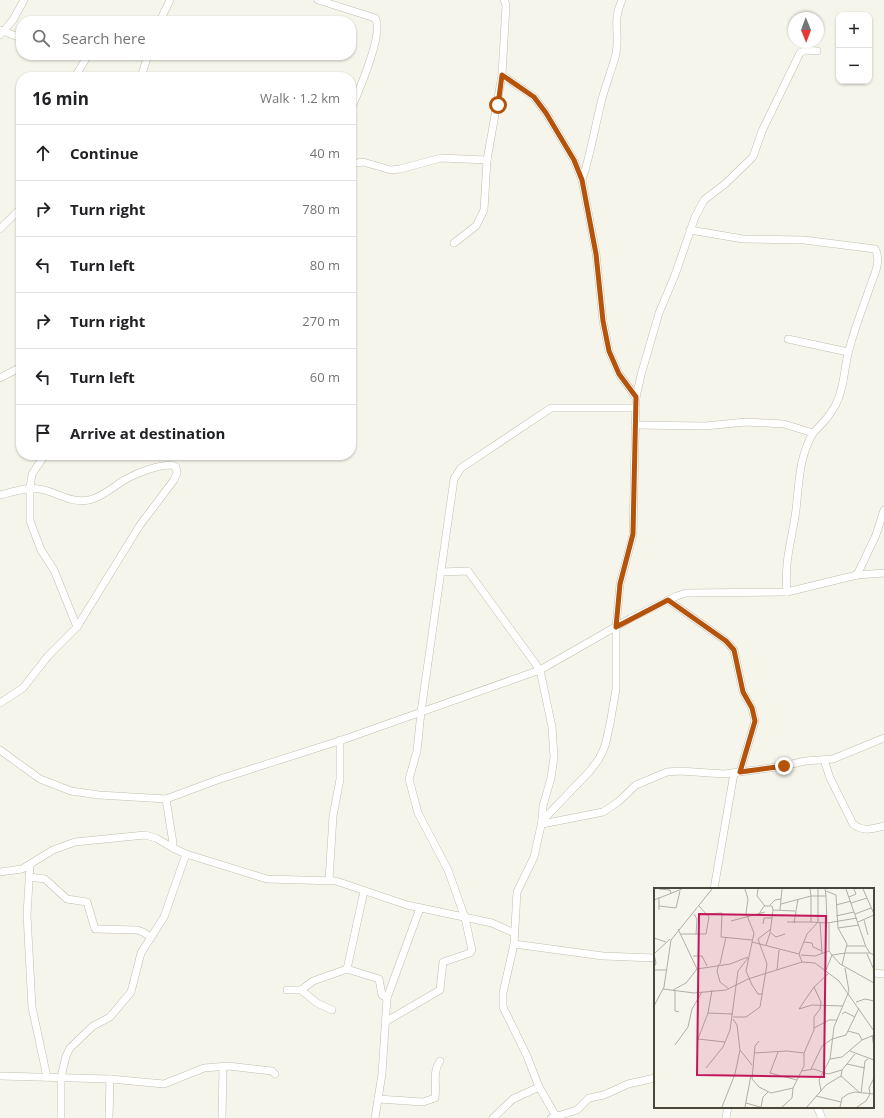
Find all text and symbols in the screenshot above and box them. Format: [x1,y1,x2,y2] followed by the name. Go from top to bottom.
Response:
[788,12,824,48] north arrow
[836,12,872,84] map controls
[836,12,872,48] button: +
[16,16,356,60] search box
[30,27,52,49] icon: search
[62,28,146,48] text: Search here
[836,48,872,84] button: −
[32,87,89,110] text: 16 min
[260,89,340,107] text: Walk · 1.2 km
[489,96,507,114] route start
[32,142,54,164] icon: ahead
[70,143,138,163] text: Continue
[310,144,340,162] text: 40 m
[32,198,54,220] icon: right
[70,199,145,219] text: Turn right
[302,200,340,218] text: 780 m
[32,254,54,276] icon: left
[70,255,135,275] text: Turn left
[310,256,340,274] text: 80 m
[32,310,54,332] icon: right
[70,311,145,331] text: Turn right
[302,312,340,330] text: 270 m
[32,366,54,388] icon: left
[70,367,135,387] text: Turn left
[310,368,340,386] text: 60 m
[32,422,54,444] icon: arrive
[70,423,225,443] text: Arrive at destination
[775,757,793,775] route end
[654,888,874,1108] inset map

